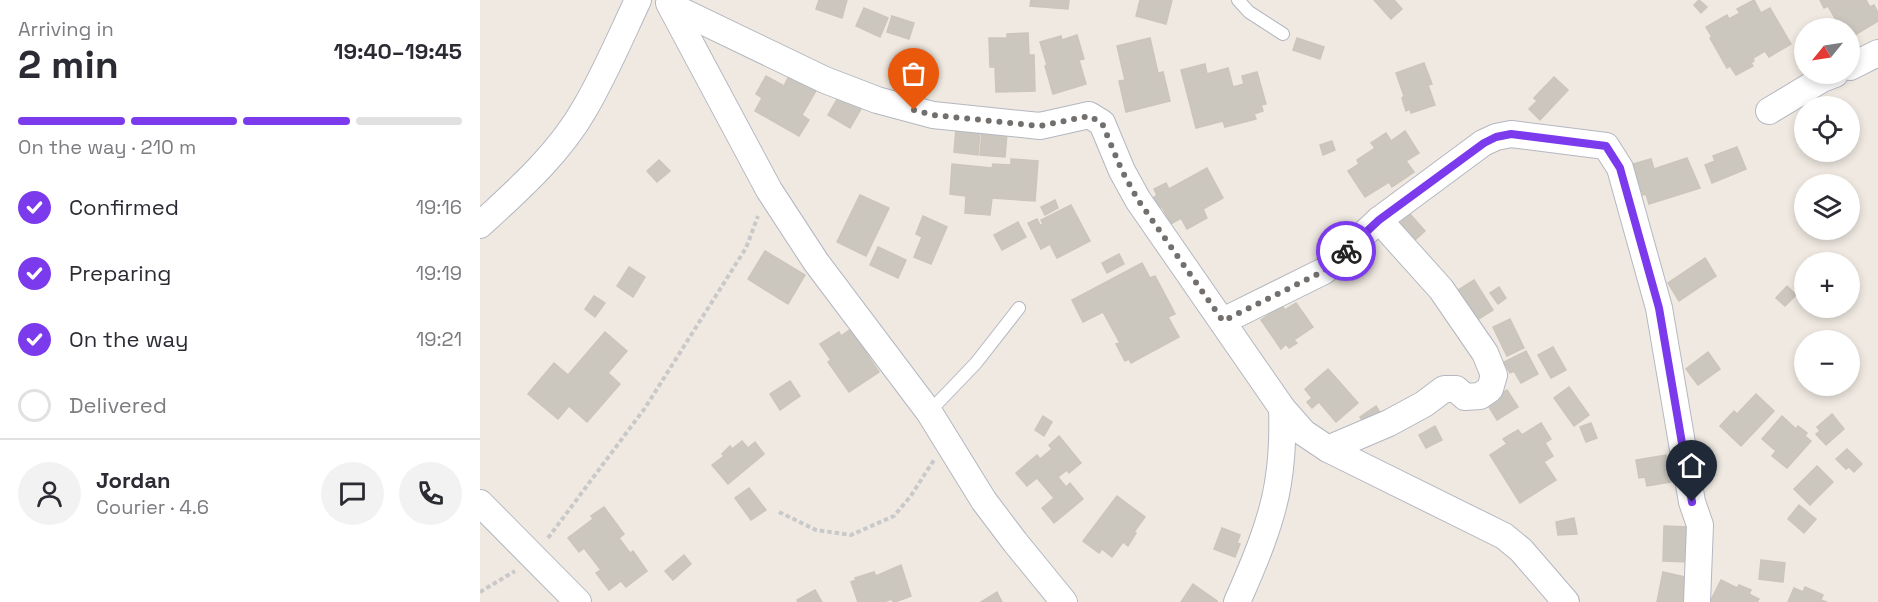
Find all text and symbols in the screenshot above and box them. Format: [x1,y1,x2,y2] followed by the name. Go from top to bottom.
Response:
[18,16,114,42] text: Arriving in
[1794,18,1860,84] north arrow
[1794,18,1860,396] map controls
[334,37,462,65] text: 19:40–19:45
[18,40,119,89] text: 2 min
[888,48,939,110] pin
[897,57,930,90] icon: bag
[1794,96,1860,162] button: locate
[18,134,196,160] text: On the way · 210 m
[1794,174,1860,240] button: layers
[18,191,51,224] icon: check
[69,193,179,221] text: Confirmed
[416,194,462,220] text: 19:16
[1316,221,1376,281] courier
[1330,235,1363,268] icon: bike
[1794,252,1860,318] button: +
[18,257,51,290] icon: check
[69,259,171,287] text: Preparing
[416,260,462,286] text: 19:19
[18,323,51,356] icon: check
[69,325,188,353] text: On the way
[416,326,462,352] text: 19:21
[1794,330,1860,396] button: −
[69,391,167,419] text: Delivered
[1666,440,1717,502] pin
[1675,449,1708,482] icon: home
[18,462,81,525] button: person
[321,462,384,525] button: chat
[399,462,462,525] button: phone
[96,466,171,494] text: Jordan
[96,494,209,520] text: Courier · 4.6

